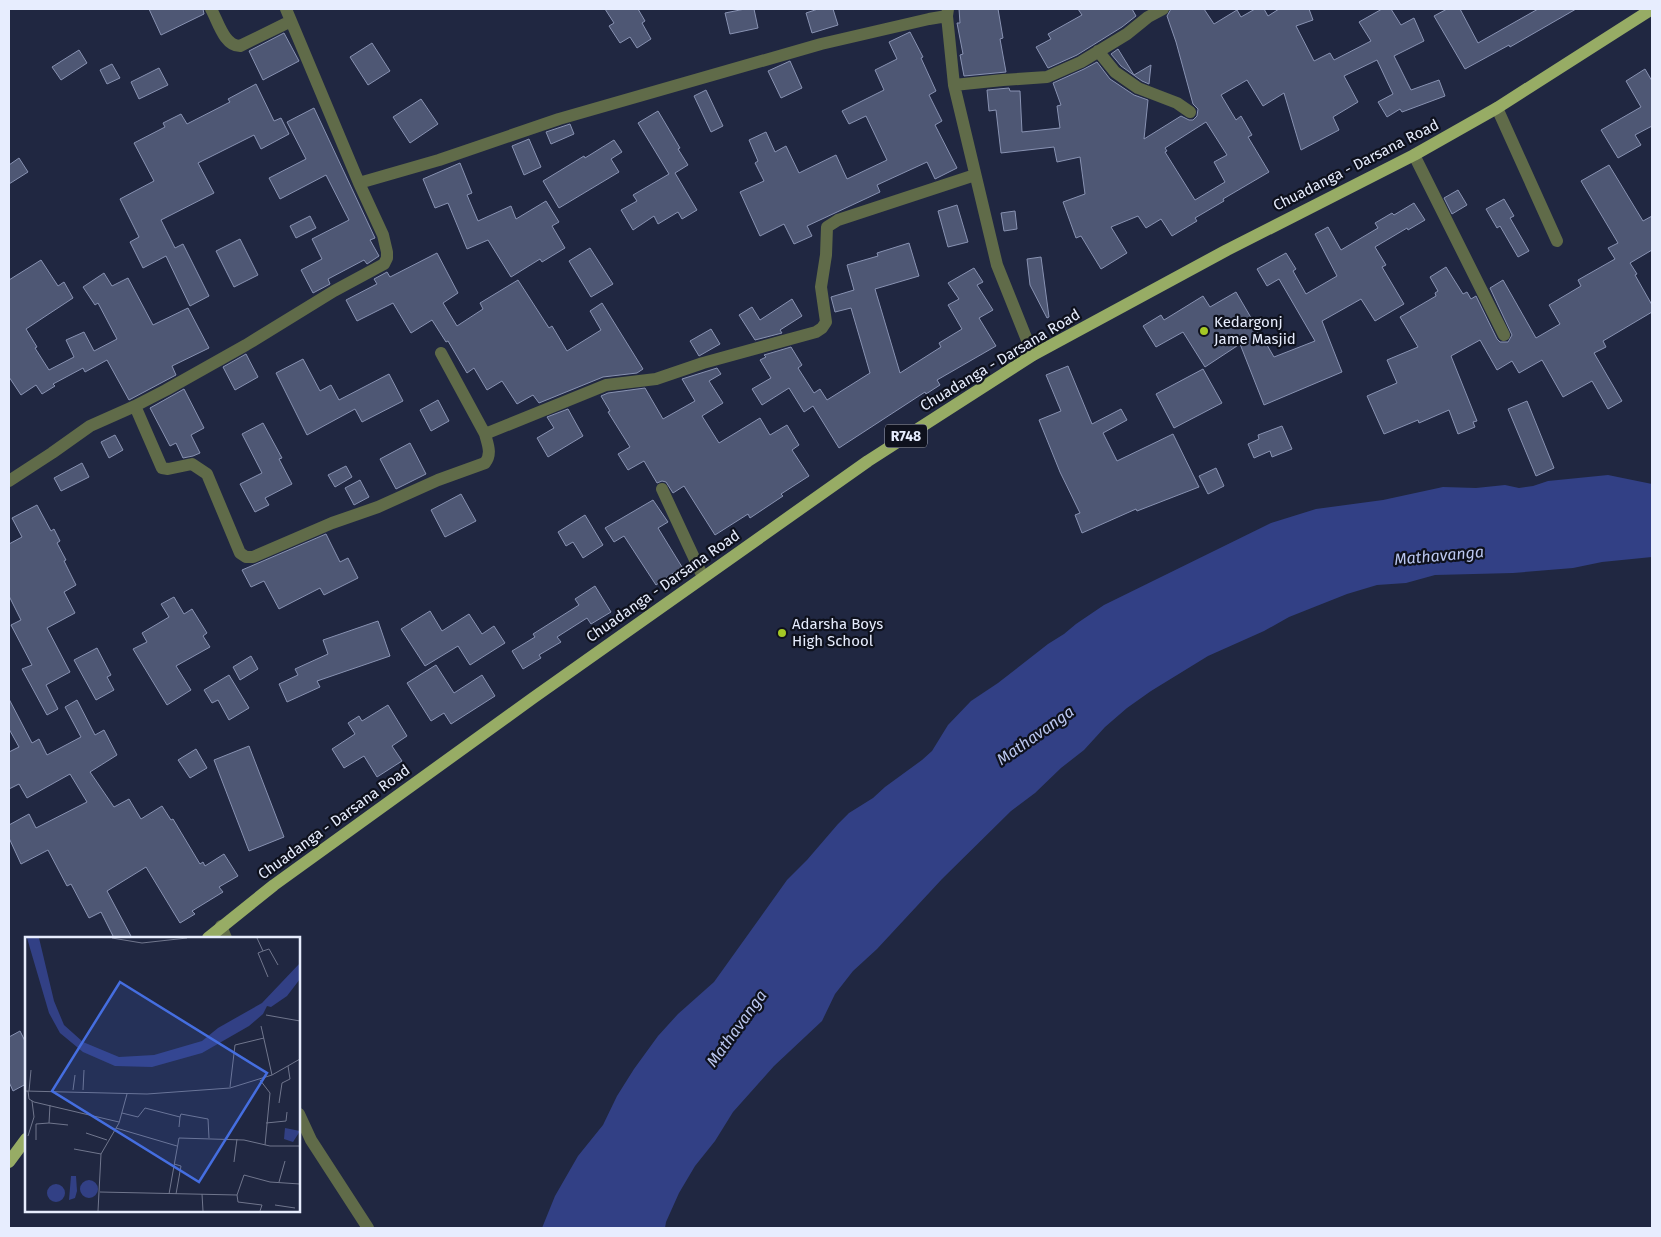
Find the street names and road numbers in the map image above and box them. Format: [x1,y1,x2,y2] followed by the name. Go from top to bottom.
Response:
[1270,115,1442,215] street label: Chuadanga - Darsana Road
[917,305,1083,415] street label: Chuadanga - Darsana Road
[885,424,927,448] road number: R748
[583,526,743,646] street label: Chuadanga - Darsana Road
[255,761,413,883] street label: Chuadanga - Darsana Road

